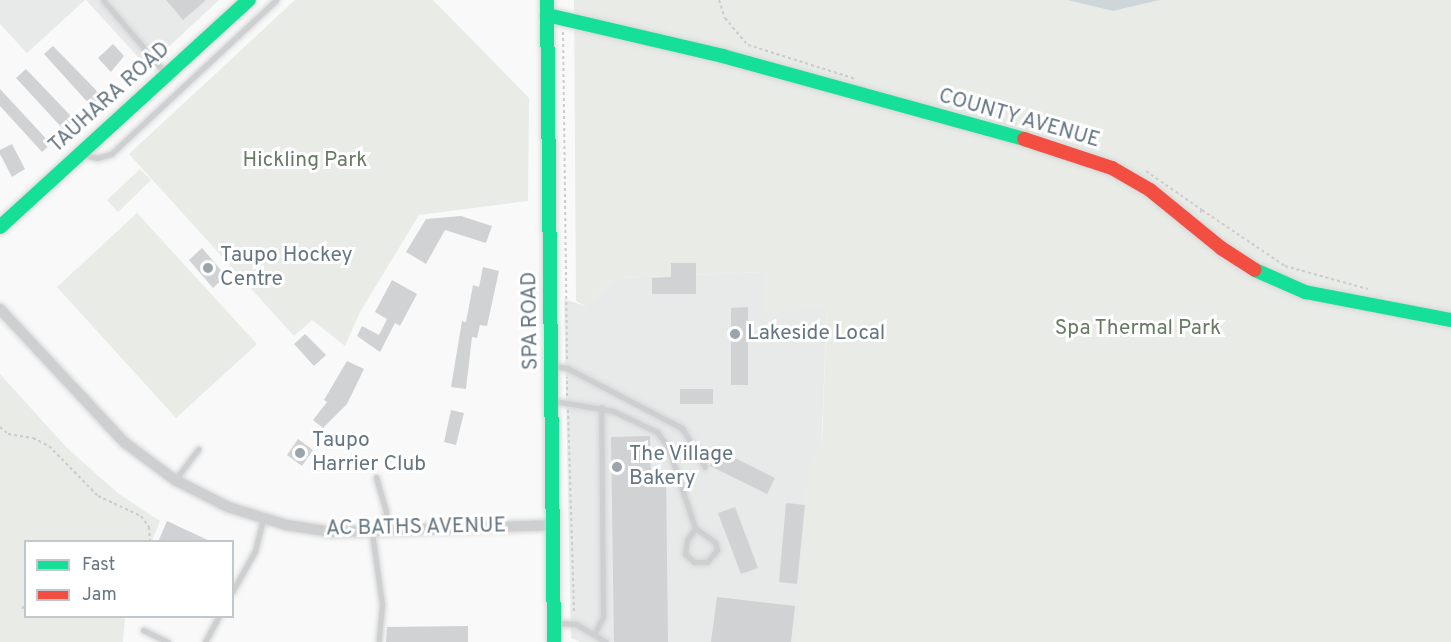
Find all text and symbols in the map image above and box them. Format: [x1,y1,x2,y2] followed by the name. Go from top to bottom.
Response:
[44,37,176,159] street label: TAUHARA ROAD
[935,84,1103,154] street label: COUNTY AVENUE
[243,148,367,174] park label: Hickling Park
[220,243,353,293] place label: Taupo Hockey Centre
[201,261,215,275] marker: Taupo Hockey Centre
[518,271,544,371] street label: SPA ROAD
[1054,316,1222,342] park label: Spa Thermal Park
[747,321,885,347] place label: Lakeside Local
[728,327,742,341] marker: Lakeside Local
[312,428,426,478] place label: Taupo Harrier Club
[629,442,734,492] place label: The Village Bakery
[293,446,307,460] marker: Taupo Harrier Club
[610,460,624,474] marker: The Village Bakery
[325,514,507,542] street label: AC BATHS AVENUE
[24,540,234,618] legend
[82,554,115,577] text: Fast
[82,584,117,607] text: Jam

